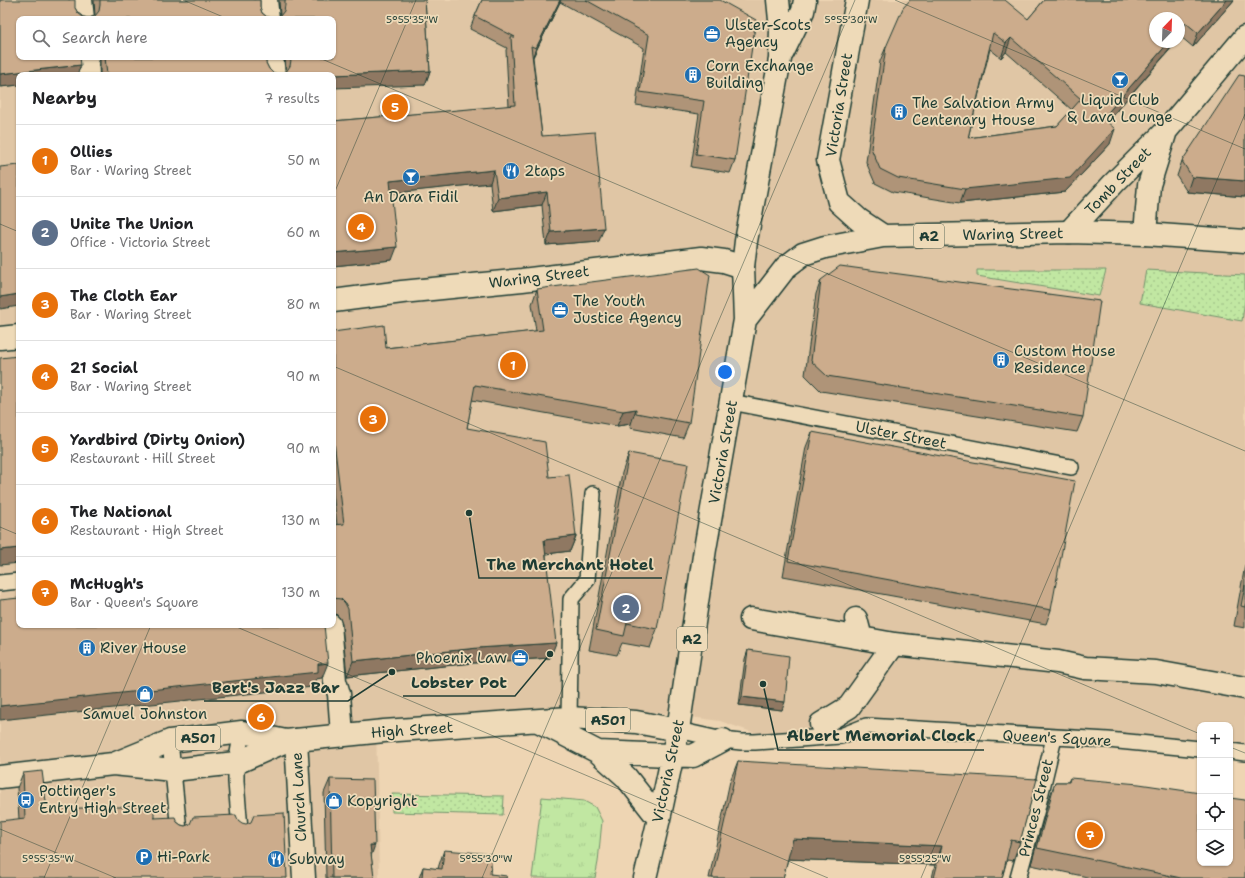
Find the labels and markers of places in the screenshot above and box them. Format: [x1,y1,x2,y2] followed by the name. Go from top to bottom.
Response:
[725,15,811,52] place label: Ulster-Scots Agency
[702,24,722,44] office icon: Ulster-Scots Agency
[706,56,814,93] place label: Corn Exchange Building
[683,65,703,85] building icon: Corn Exchange Building
[1110,70,1130,90] bar icon: Liquid Club & Lava Lounge
[1067,90,1173,127] place label: Liquid Club & Lava Lounge
[382,92,408,122] pin: 5
[912,93,1054,130] place label: The Salvation Army Centenary House
[889,102,909,122] building icon: The Salvation Army Centenary House
[501,161,521,181] restaurant icon: 2taps
[524,161,565,181] place label: 2taps
[401,167,421,187] bar icon: An Dara Fidil
[364,187,459,207] place label: An Dara Fidil
[348,212,374,242] pin: 4
[573,291,682,328] place label: The Youth Justice Agency
[550,300,570,320] office icon: The Youth Justice Agency
[1014,341,1116,378] place label: Custom House Residence
[500,350,526,380] pin: 1
[991,350,1011,370] building icon: Custom House Residence
[360,404,386,434] pin: 3
[479,550,662,578] callout: The Merchant Hotel
[613,593,639,623] pin: 2
[77,638,97,658] building icon: River House
[100,638,187,658] place label: River House
[416,648,507,668] place label: Phoenix Law
[510,648,530,668] office icon: Phoenix Law
[403,668,515,696] callout: Lobster Pot
[204,673,348,701] callout: Bert's Jazz Bar
[135,684,155,704] shop icon: Samuel Johnston
[248,702,274,732] pin: 6
[83,704,207,724] place label: Samuel Johnston
[778,722,984,750] callout: Albert Memorial Clock
[39,781,166,818] place label: Pottinger's Entry High Street
[16,790,36,810] bus stop icon: Pottinger's Entry High Street
[324,791,344,811] shop icon: Kopyright
[347,791,417,811] place label: Kopyright
[1077,820,1103,850] pin: 7
[134,847,154,867] parking icon: Hi-Park
[157,847,210,867] place label: Hi-Park
[266,849,286,869] restaurant icon: Subway
[289,849,345,869] place label: Subway

